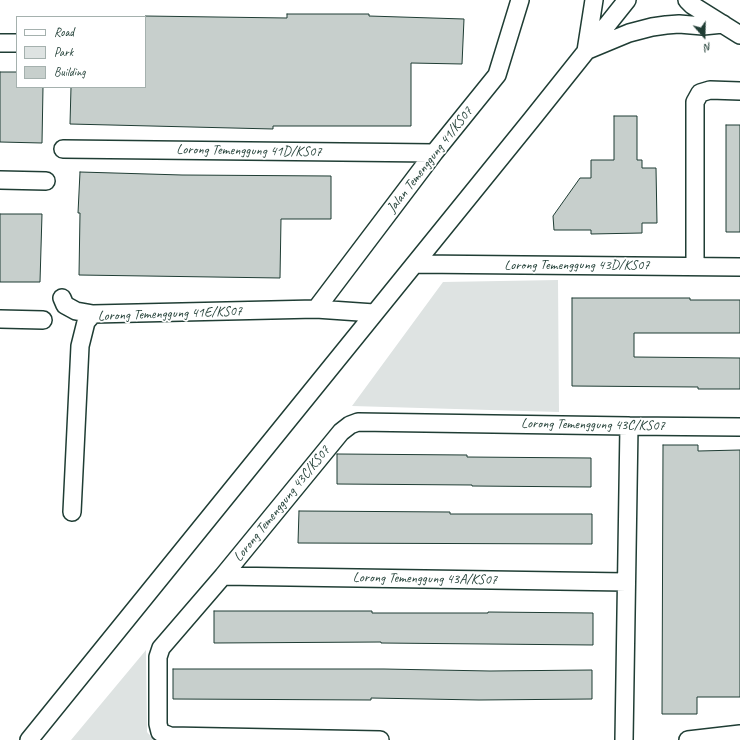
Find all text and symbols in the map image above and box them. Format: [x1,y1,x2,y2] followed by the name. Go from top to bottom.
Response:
[16,16,146,88] legend
[684,16,724,56] north arrow
[54,24,74,40] text: Road
[703,40,714,55] text: N
[54,44,73,60] text: Park
[54,64,86,80] text: Building
[383,104,477,216] street label: Jalan Temenggung 41/KS07
[176,141,322,161] street label: Lorong Temenggung 41D/KS07
[504,257,650,273] street label: Lorong Temenggung 43D/KS07
[97,303,243,325] street label: Lorong Temenggung 41E/KS07
[521,415,665,435] street label: Lorong Temenggung 43C/KS07
[230,443,334,565] street label: Lorong Temenggung 43C/KS07
[353,569,497,589] street label: Lorong Temenggung 43A/KS07

